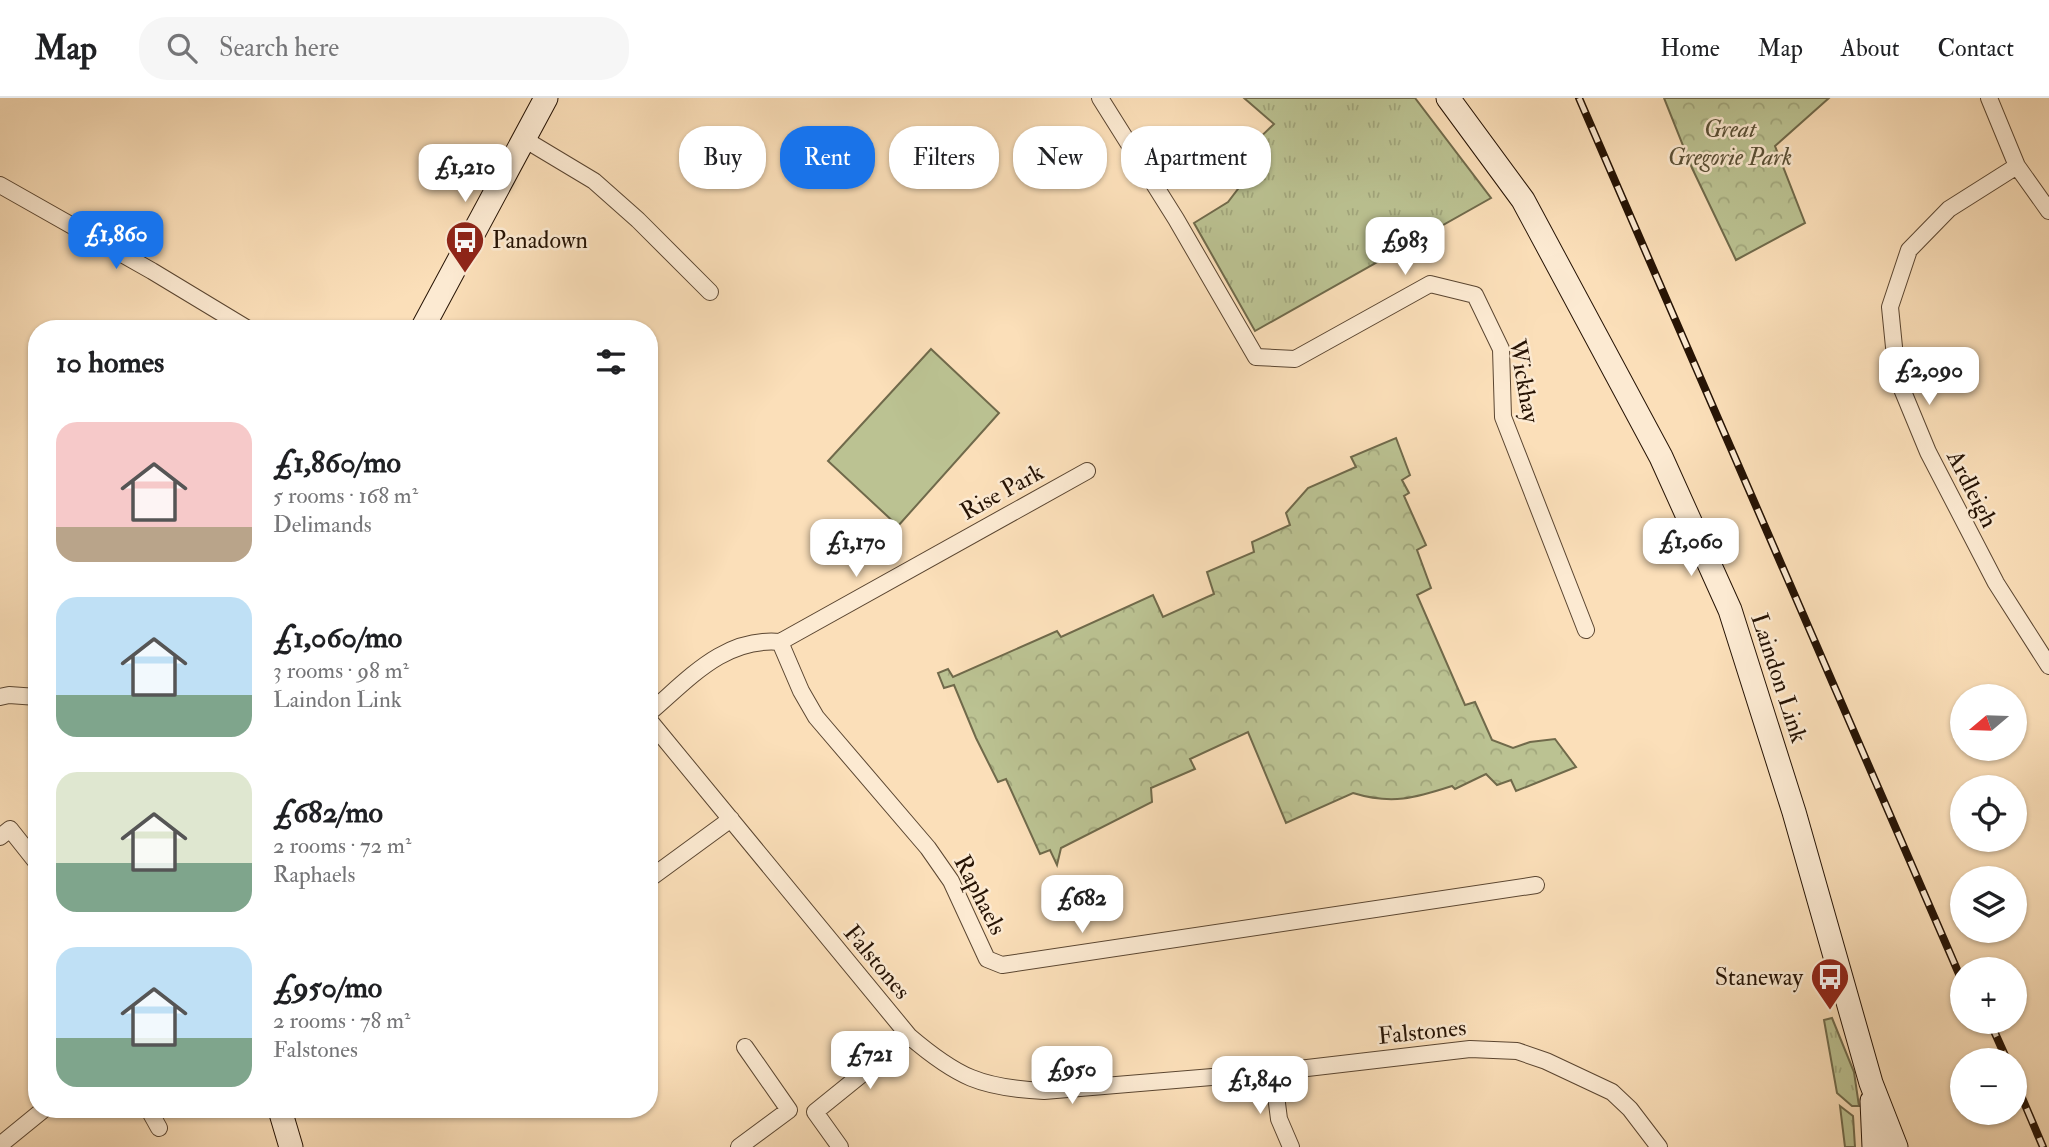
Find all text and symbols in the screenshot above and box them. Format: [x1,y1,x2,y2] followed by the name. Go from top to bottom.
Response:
[139,17,629,80] search box
[35,28,97,69] text: Map
[163,29,201,67] icon: search
[219,32,339,64] text: Search here
[1660,33,1720,64] text: Home
[1758,33,1803,64] text: Map
[1841,33,1900,64] text: About
[1938,33,2014,64] text: Contact
[1668,114,1792,173] park label: Great Gregorie Park
[679,126,766,189] chip: Buy
[780,126,875,189] chip: Rent
[889,126,999,189] chip: Filters
[1013,126,1107,189] chip: New
[1121,126,1271,189] chip: Apartment
[408,144,522,204] pin: £1,210
[435,152,495,181] text: £1,210
[59,212,173,271] pin: £1,860
[1364,218,1446,277] pin: £983
[84,219,148,248] text: £1,860
[444,219,486,274] bus stop icon: Panadown
[492,225,588,256] place label: Panadown
[1382,225,1428,254] text: £983
[1501,336,1547,426] street label: Wickhay
[592,343,630,381] icon: filters
[56,344,164,381] text: 10 homes
[1872,348,1986,407] pin: £2,090
[1895,355,1963,384] text: £2,090
[273,444,401,481] text: £1,860/mo
[1939,444,2005,533] street label: Ardleigh
[112,450,196,534] icon: home
[955,456,1050,528] street label: Rise Park
[273,481,418,510] text: 5 rooms · 168 m²
[273,510,372,539] text: Delimands
[1634,518,1748,578] pin: £1,060
[799,519,913,579] pin: £1,170
[1659,526,1723,555] text: £1,060
[826,527,886,556] text: £1,170
[1743,609,1815,747] street label: Laindon Link
[273,619,402,656] text: £1,060/mo
[112,625,196,709] icon: home
[273,656,409,685] text: 3 rooms · 98 m²
[1950,684,2026,761] north arrow
[1950,684,2027,1125] map controls
[273,685,402,714] text: Laindon Link
[1950,775,2027,852] button: locate
[273,794,383,831] text: £682/mo
[112,800,196,884] icon: home
[273,831,411,860] text: 2 rooms · 72 m²
[947,850,1013,940] street label: Raphaels
[273,860,355,889] text: Raphaels
[1950,866,2027,943] button: layers
[1041,876,1123,935] pin: £682
[1057,883,1107,912] text: £682
[837,918,917,1006] street label: Falstones
[1809,956,1851,1011] bus stop icon: Staneway
[1950,957,2027,1034] button: +
[1715,962,1803,993] place label: Staneway
[273,969,382,1006] text: £950/mo
[112,975,196,1059] icon: home
[273,1006,411,1035] text: 2 rooms · 78 m²
[1376,1012,1468,1052] street label: Falstones
[829,1032,911,1091] pin: £721
[273,1035,358,1064] text: Falstones
[847,1039,893,1068] text: £721
[1031,1046,1113,1106] pin: £950
[1950,1048,2027,1125] button: −
[1048,1054,1096,1083] text: £950
[1203,1056,1317,1116] pin: £1,840
[1228,1064,1292,1093] text: £1,840

